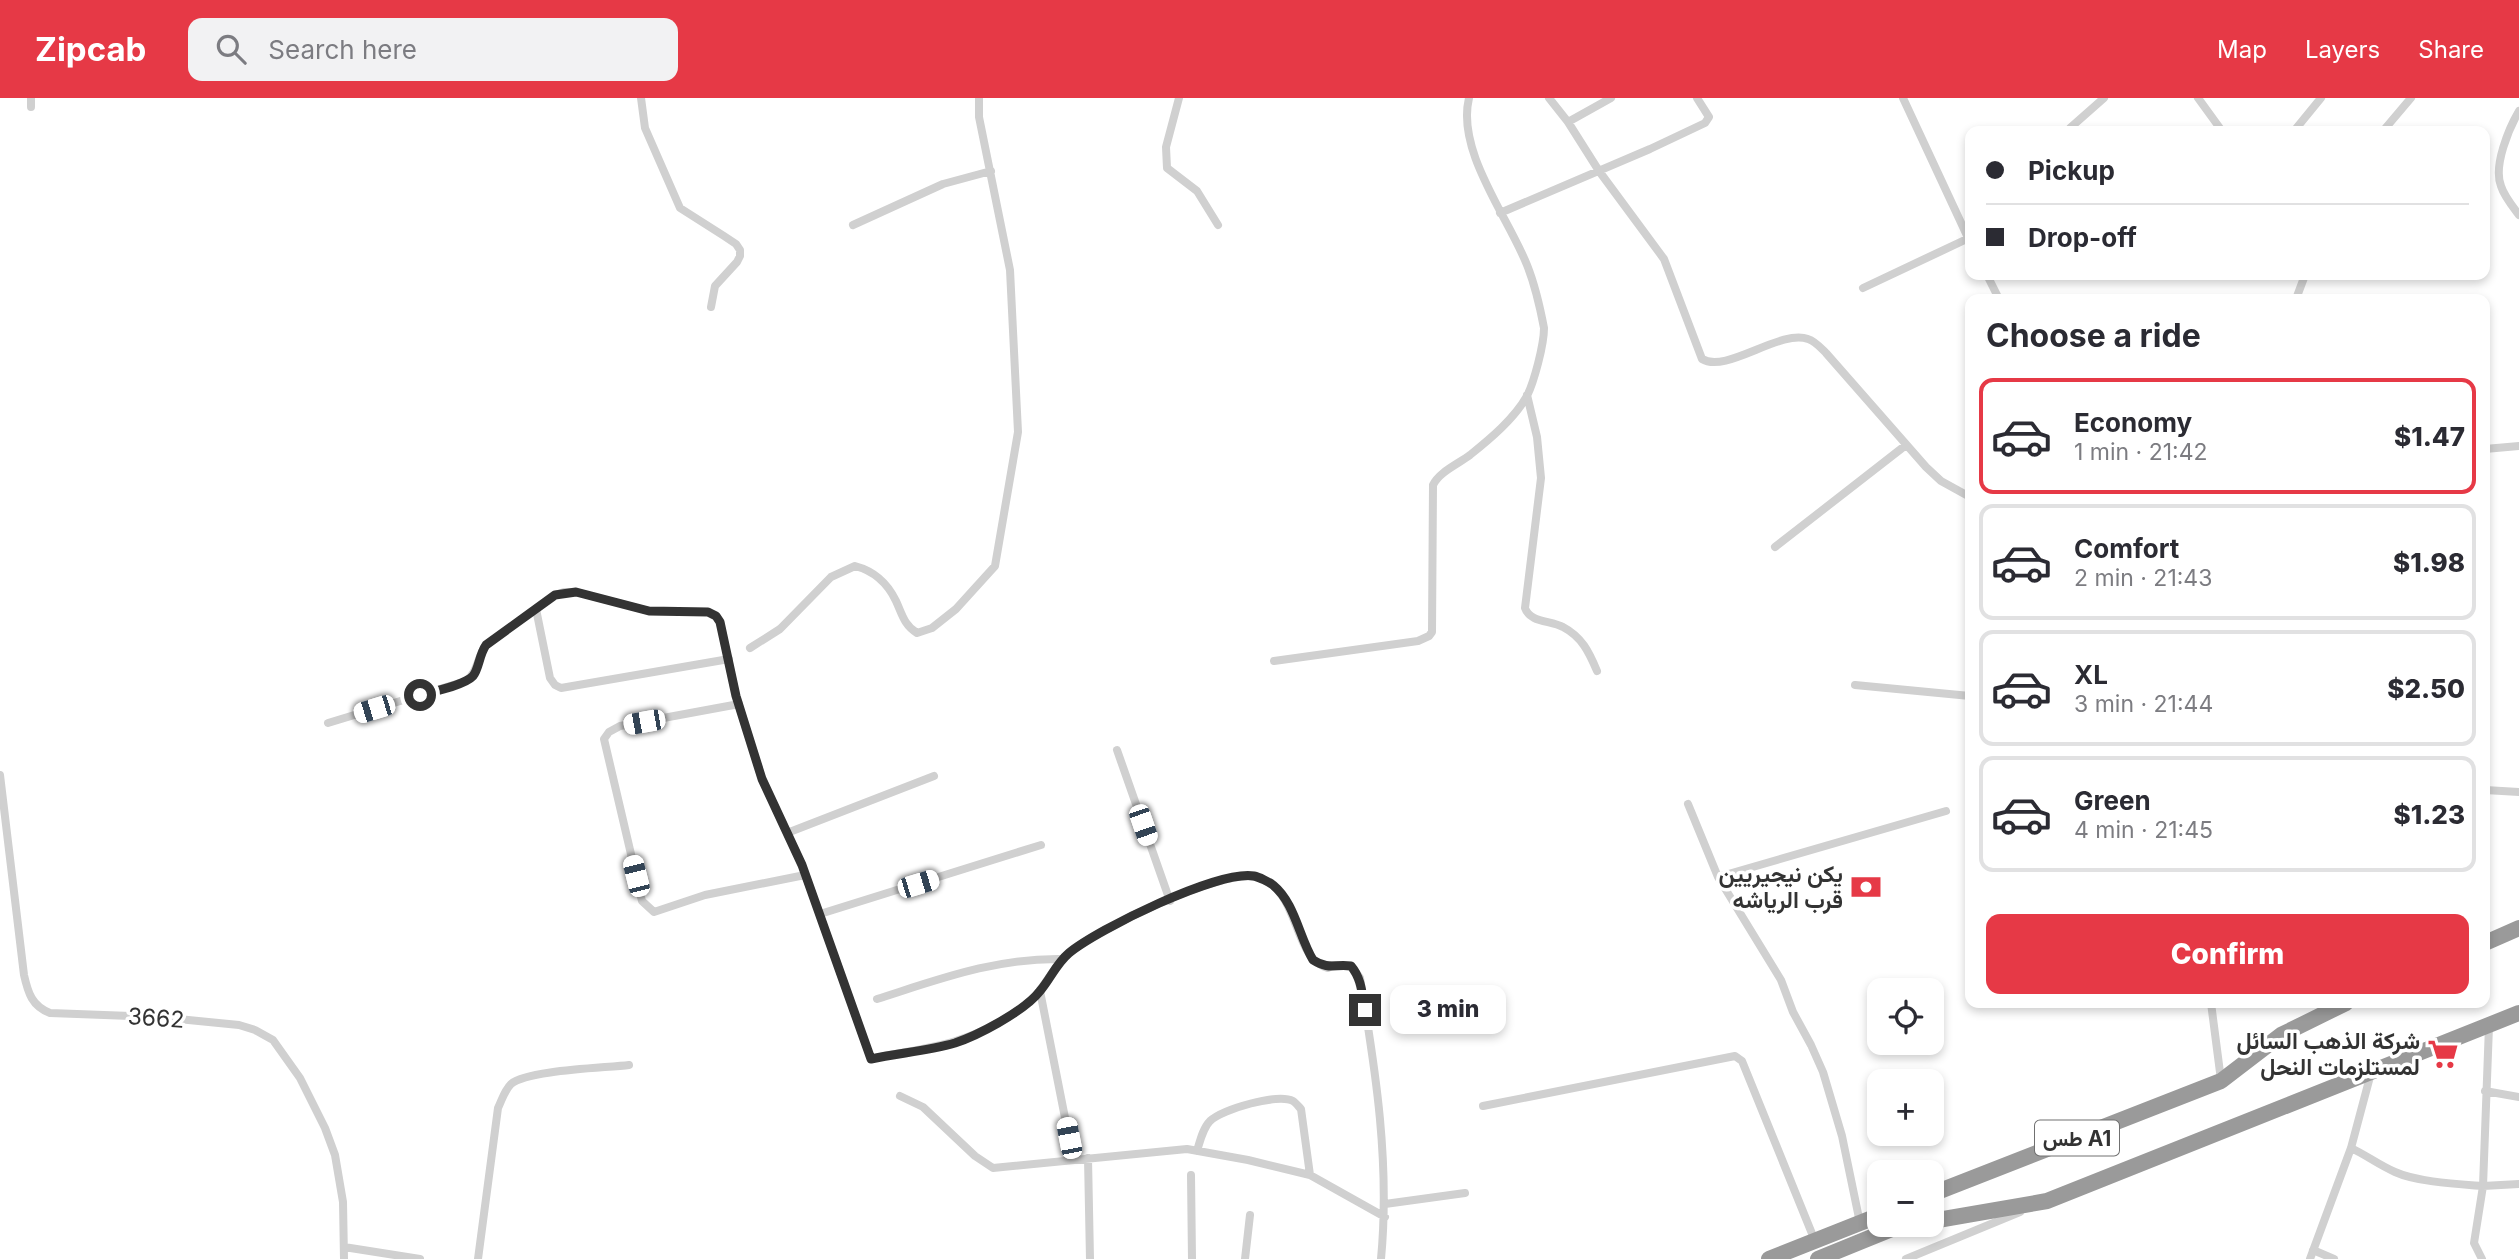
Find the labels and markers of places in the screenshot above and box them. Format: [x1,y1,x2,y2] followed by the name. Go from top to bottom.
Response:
[1718,860,1843,915] place label: يكن نيجيريين قرب الرياشه
[1849,870,1883,904] bank icon: يكن نيجيريين قرب الرياشه
[2236,1027,2420,1082] place label: شركة الذهب السائل لمستلزمات النحل
[2426,1037,2460,1071] supermarket icon: شركة الذهب السائل لمستلزمات النحل

